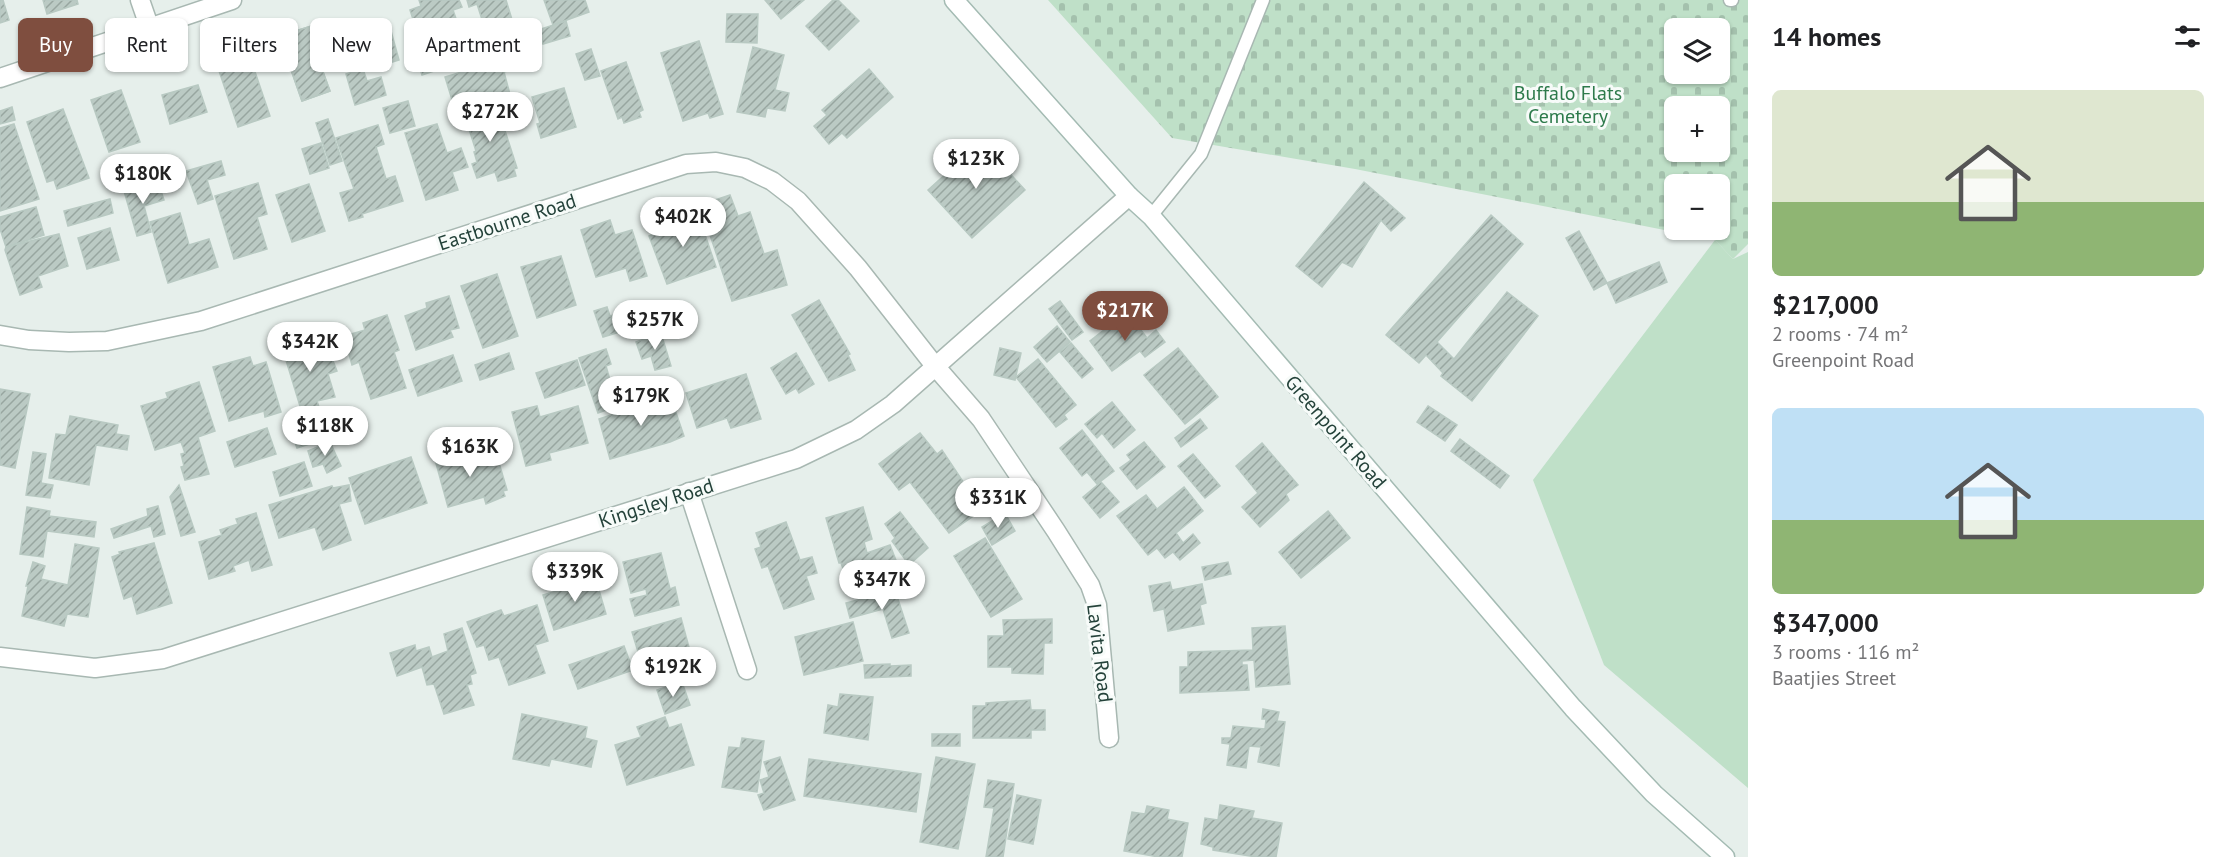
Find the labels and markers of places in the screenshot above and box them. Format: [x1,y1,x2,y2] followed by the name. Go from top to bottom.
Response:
[448,92,532,143] pin: $272K
[934,139,1018,190] pin: $123K
[101,154,185,205] pin: $180K
[641,197,725,248] pin: $402K
[1083,291,1167,342] pin: $217K
[613,300,697,351] pin: $257K
[268,322,352,373] pin: $342K
[599,376,683,427] pin: $179K
[283,406,367,457] pin: $118K
[428,427,512,478] pin: $163K
[956,478,1040,529] pin: $331K
[533,552,617,603] pin: $339K
[840,560,924,611] pin: $347K
[631,647,715,698] pin: $192K

